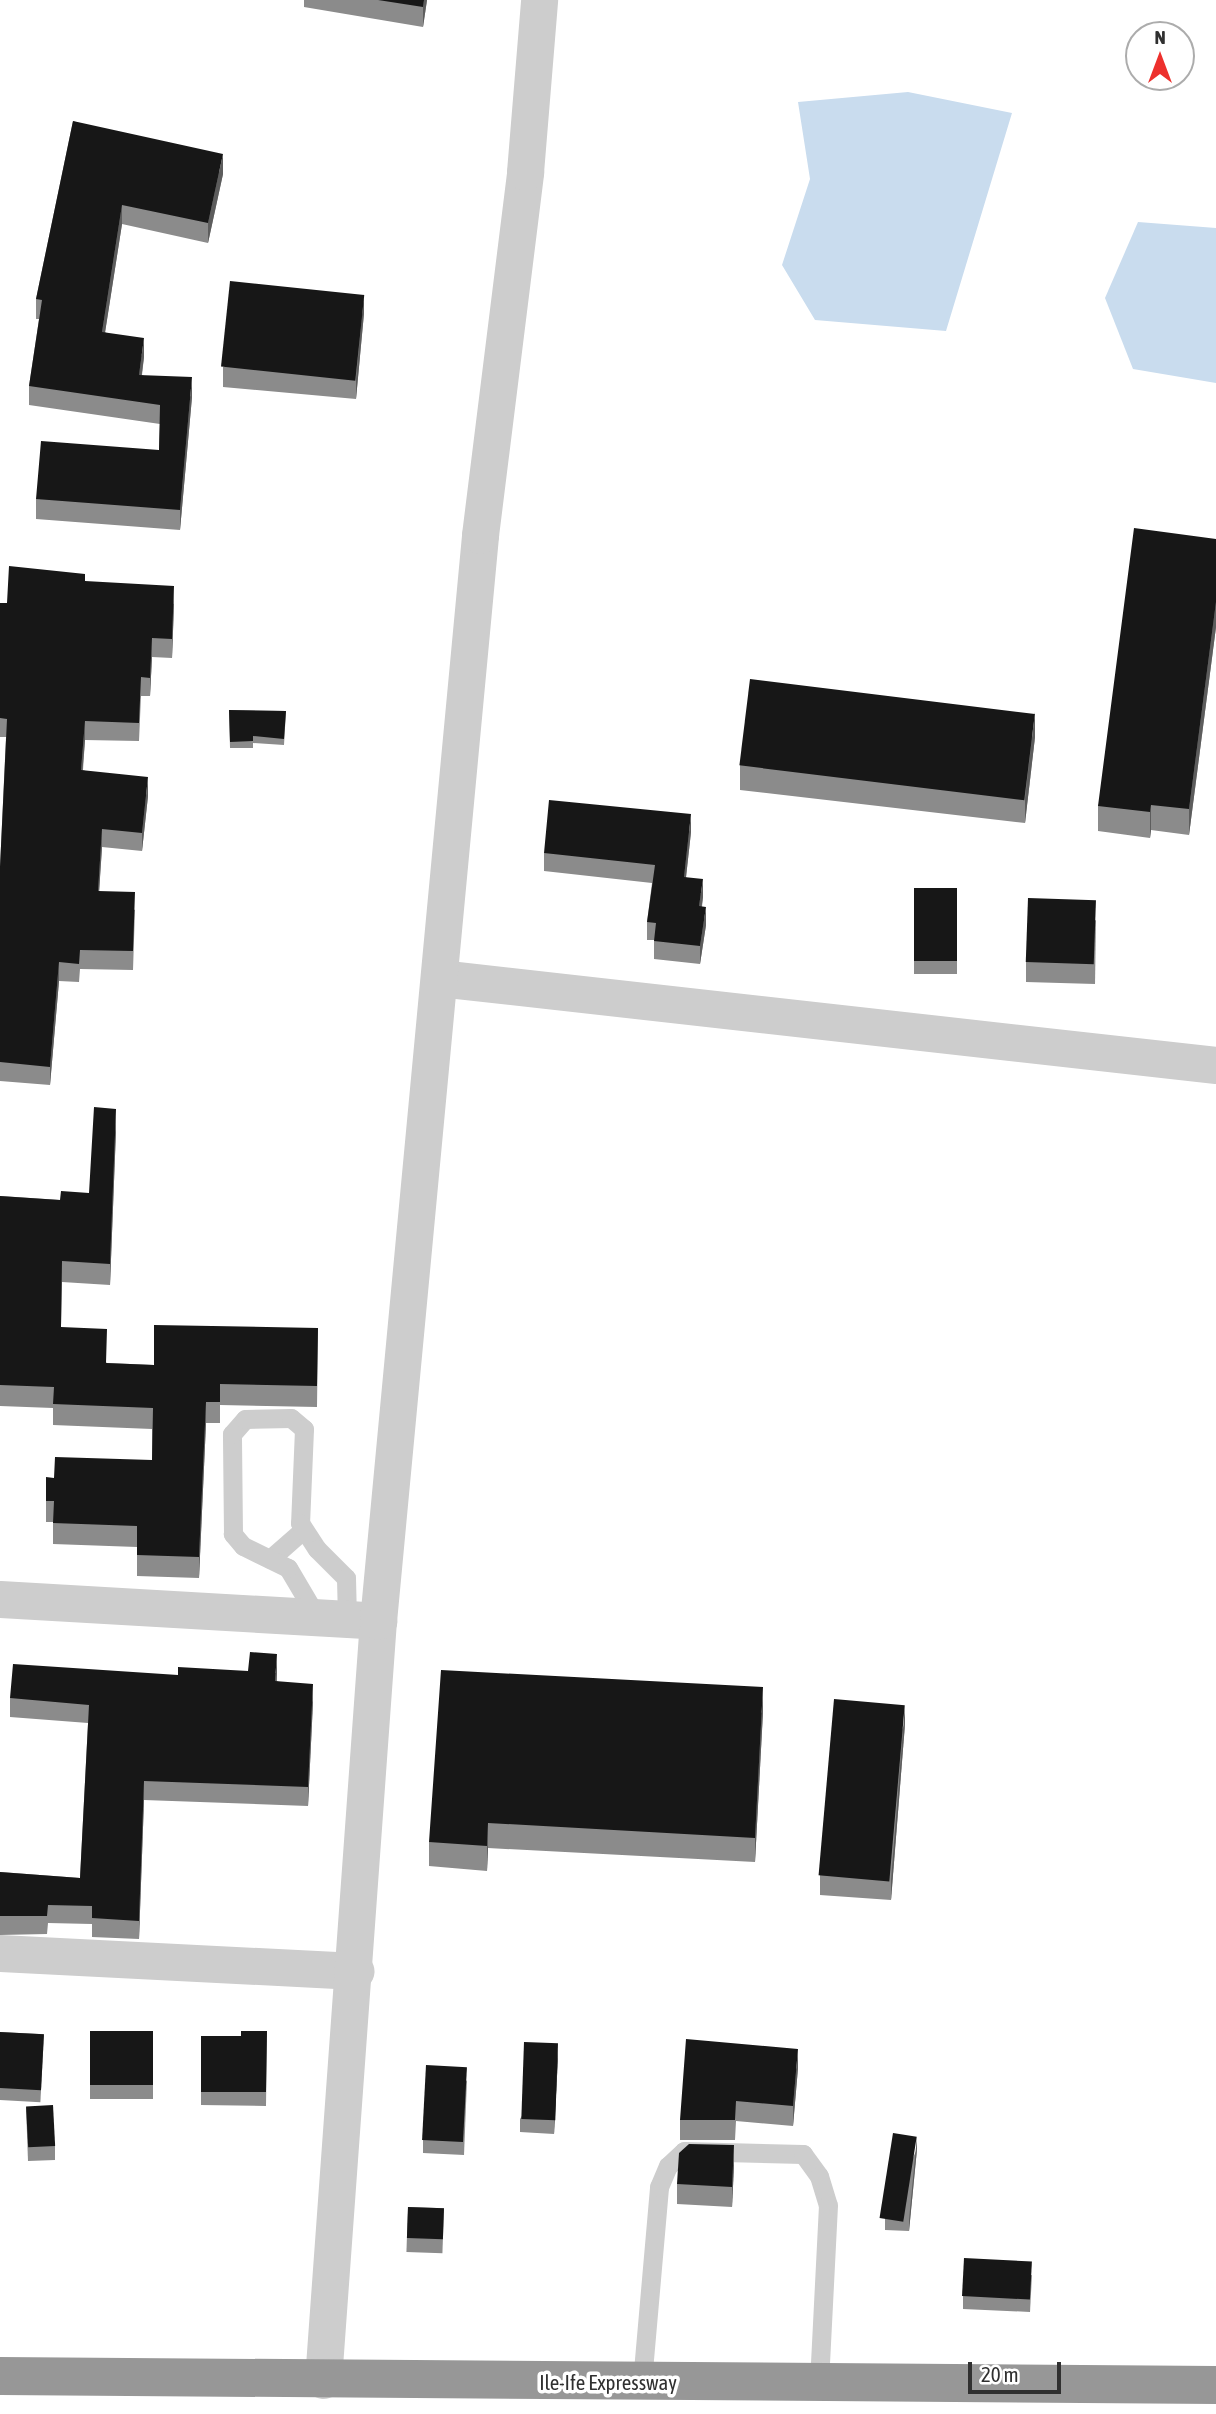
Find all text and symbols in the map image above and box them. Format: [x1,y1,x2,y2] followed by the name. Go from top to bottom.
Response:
[1125,21,1195,91] north arrow
[1154,26,1166,48] text: N
[971,2348,1064,2392] scale bar
[981,2362,1019,2386] text: 20 m
[539,2369,677,2395] street label: Ile-Ife Expressway

